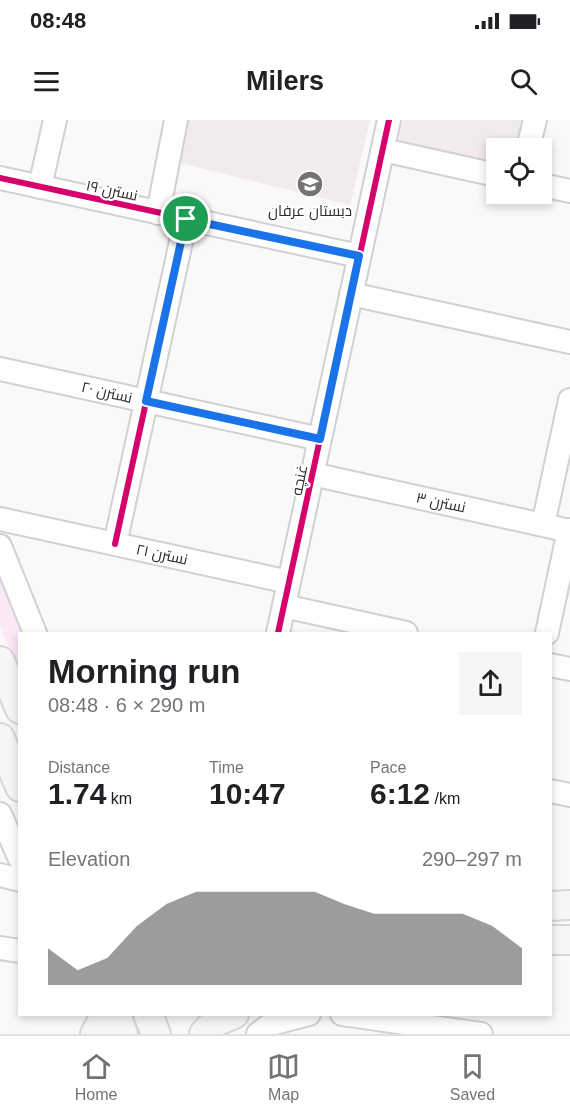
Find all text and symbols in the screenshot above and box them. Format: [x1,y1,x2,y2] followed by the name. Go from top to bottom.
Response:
[30,8,86,33] text: 08:48
[30,65,63,98] icon: menu
[507,65,540,98] icon: search
[246,66,324,96] text: Milers
[486,138,552,204] map controls
[486,138,552,204] button: locate
[295,169,325,199] school or university icon: دبستان عرفان
[84,176,139,206] street label: نسترن ۱۹
[160,193,211,244] pin
[169,202,202,235] icon: arrive
[268,202,352,221] place label: دبستان عرفان
[79,378,134,408] street label: نسترن ۲۰
[287,463,312,497] street label: غنچه
[414,488,467,517] street label: نسترن ۳
[134,540,189,570] street label: نسترن ۲۱
[459,652,522,715] button: share
[48,653,240,690] text: Morning run
[48,694,205,716] text: 08:48 · 6 × 290 m
[48,759,110,776] text: Distance
[209,759,244,776] text: Time
[370,759,406,776] text: Pace
[48,777,106,810] text: 1.74
[209,777,286,810] text: 10:47
[370,777,430,810] text: 6:12
[106,790,132,807] text: km
[430,790,460,807] text: /km
[48,848,130,870] text: Elevation
[422,848,522,870] text: 290–297 m
[75,1050,118,1104] tab: Home
[267,1050,300,1104] tab: Map
[450,1050,495,1104] tab: Saved

